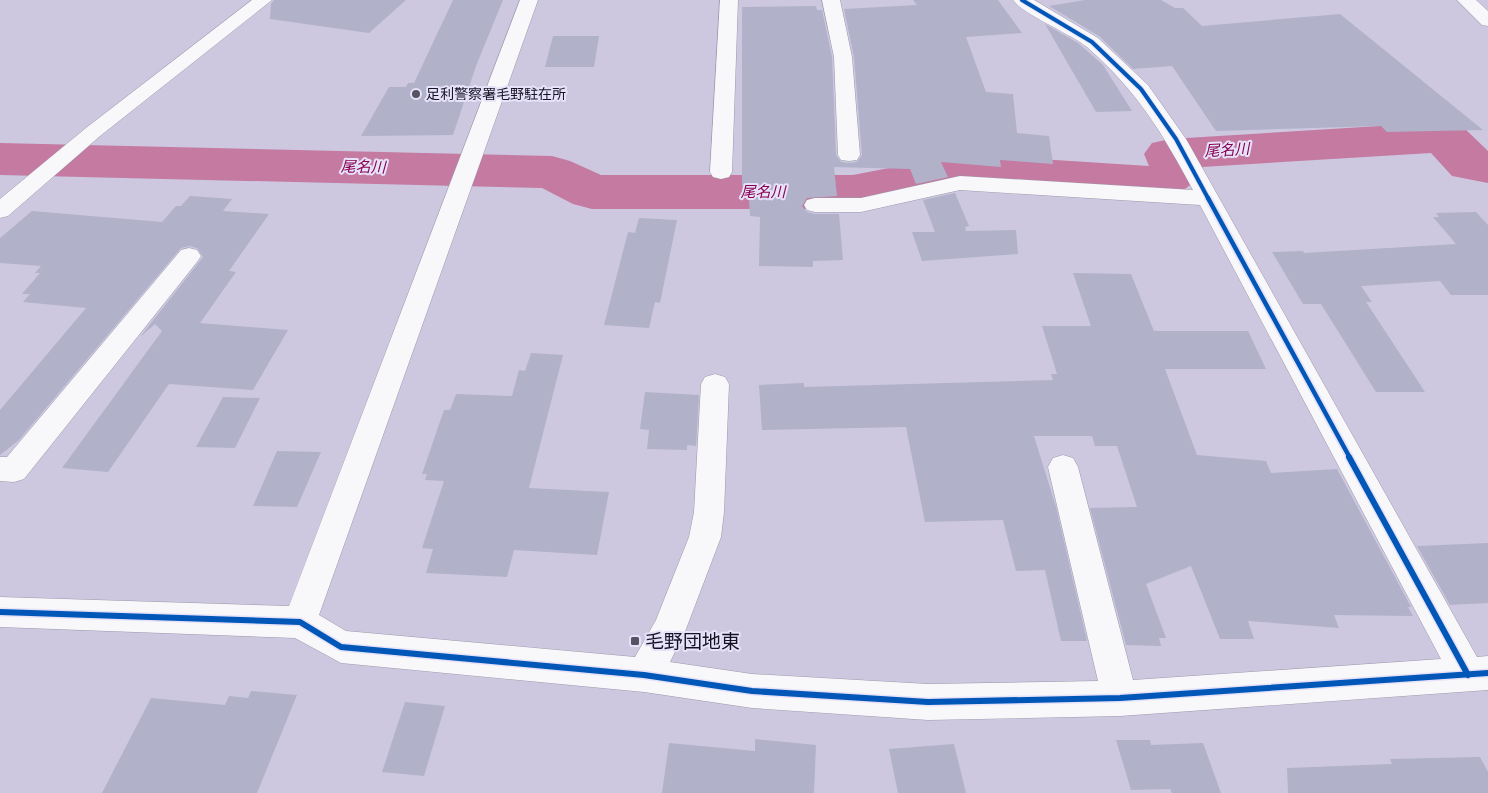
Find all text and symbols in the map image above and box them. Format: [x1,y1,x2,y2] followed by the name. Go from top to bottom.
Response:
[426,85,566,103] place label: 足利警察署毛野駐在所
[410,88,422,100] marker: 足利警察署毛野駐在所
[1204,139,1252,160] water label: 尾名川
[340,157,388,176] water label: 尾名川
[740,182,787,201] water label: 尾名川
[645,629,740,654] place label: 毛野団地東
[629,635,641,647] marker: 毛野団地東

